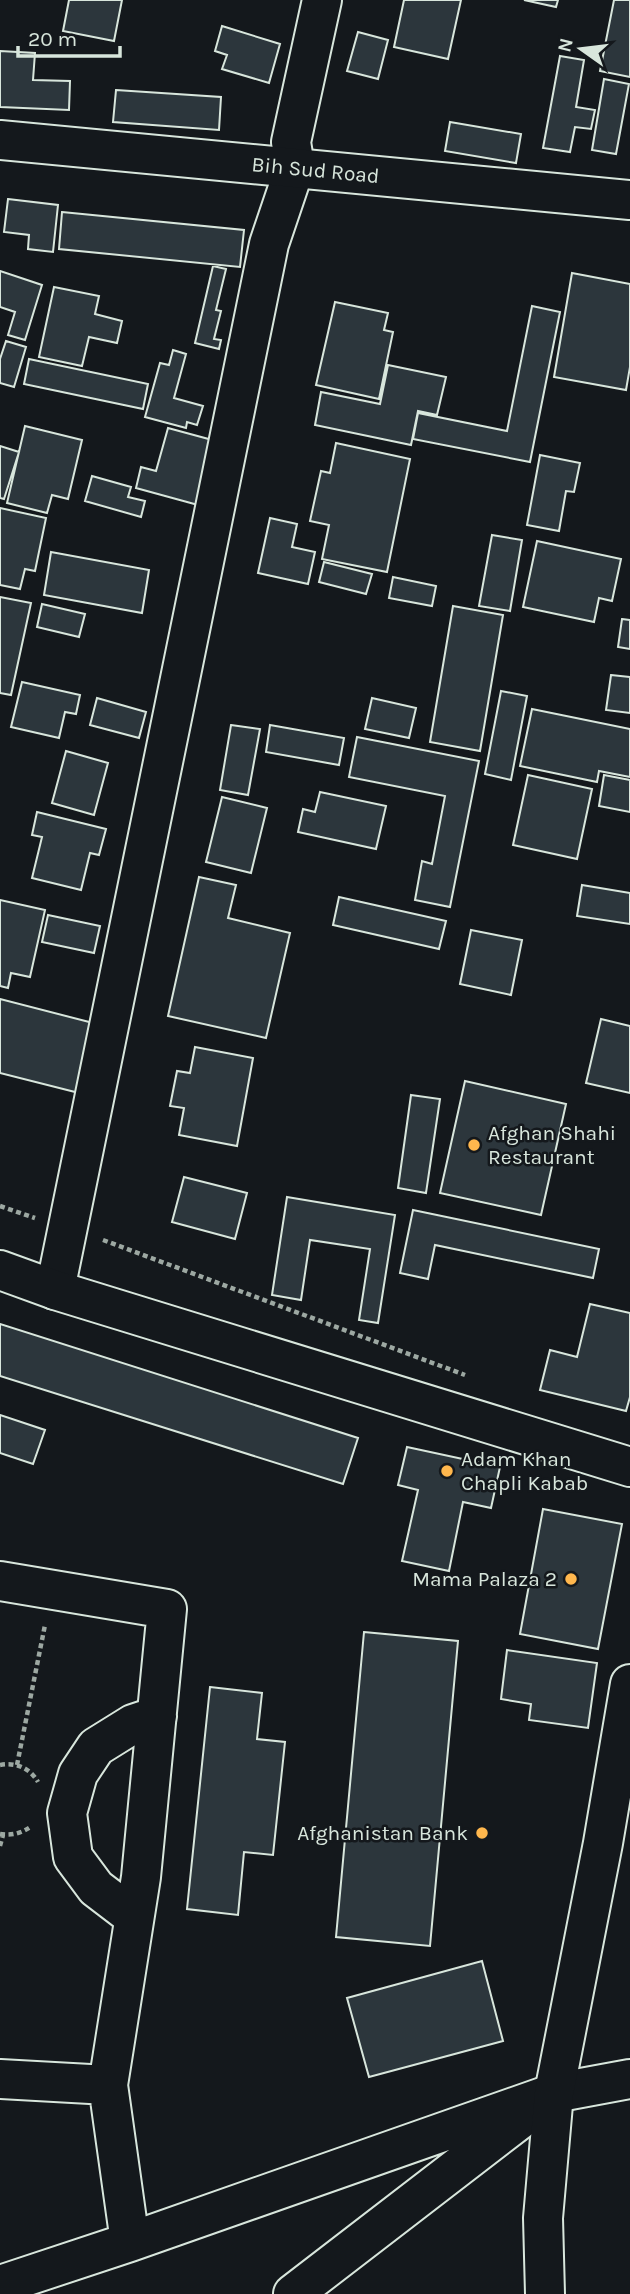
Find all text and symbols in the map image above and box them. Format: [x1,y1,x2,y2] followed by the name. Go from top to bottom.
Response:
[18,14,119,58] scale bar
[546,14,616,84] north arrow
[28,27,77,51] text: 20 m
[553,36,578,54] text: N
[251,152,381,188] street label: Bih Sud Road
[488,1121,616,1169] place label: Afghan Shahi Restaurant
[466,1137,482,1153] marker: Afghan Shahi Restaurant
[461,1447,588,1495] place label: Adam Khan Chapli Kabab
[439,1463,455,1479] marker: Adam Khan Chapli Kabab
[412,1567,557,1591] place label: Mama Palaza 2
[563,1571,579,1587] marker: Mama Palaza 2
[297,1821,468,1845] place label: Afghanistan Bank
[474,1825,490,1841] marker: Afghanistan Bank

